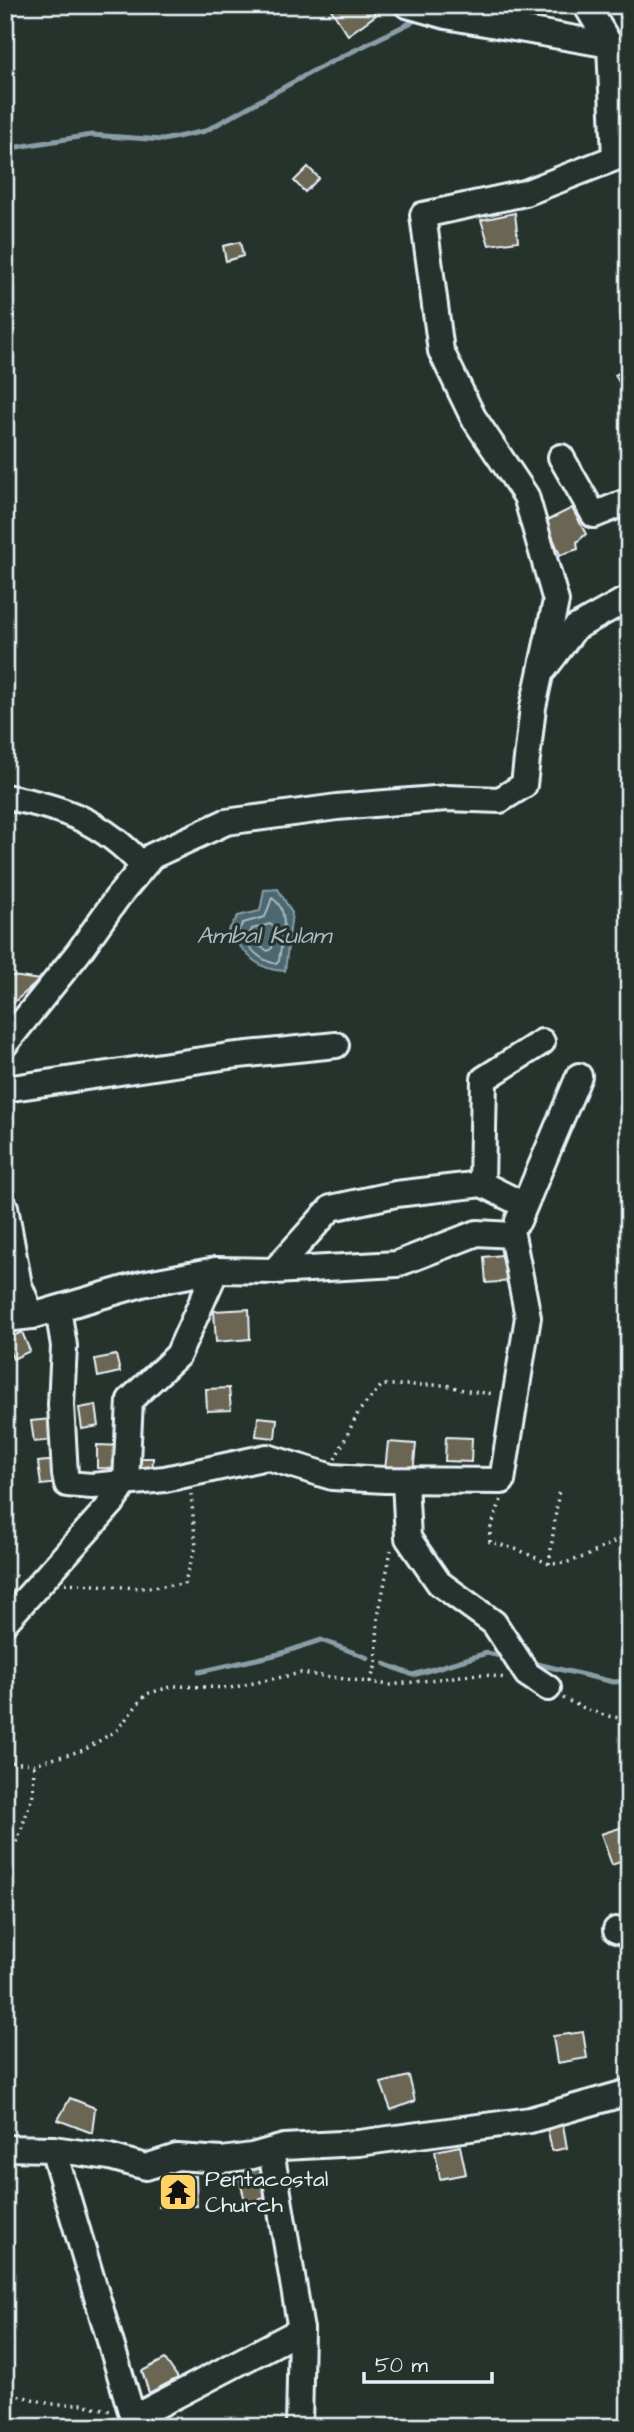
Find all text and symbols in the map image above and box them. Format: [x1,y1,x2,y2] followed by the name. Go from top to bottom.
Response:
[197,919,334,953] water label: Ambal Kulam
[205,2163,328,2221] place label: Pentacostal Church
[157,2171,199,2213] temple icon: Pentacostal Church
[364,2341,492,2385] scale bar
[375,2351,429,2380] text: 50 m

